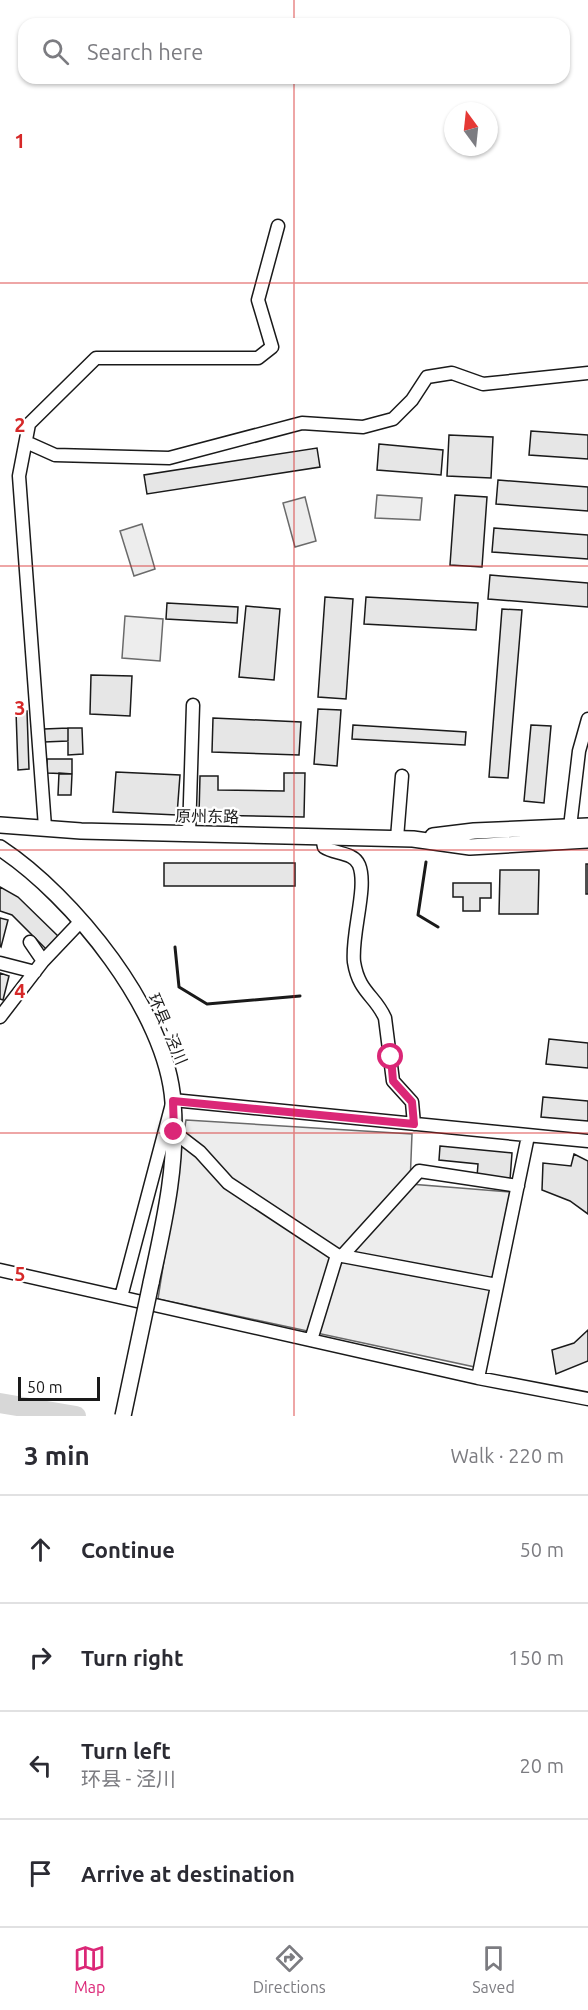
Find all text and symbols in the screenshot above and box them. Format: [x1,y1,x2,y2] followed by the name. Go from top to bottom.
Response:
[18,18,570,84] search box
[39,35,72,68] icon: search
[87,39,203,64] text: Search here
[444,102,498,156] north arrow
[14,129,26,152] text: 1
[14,413,26,436] text: 2
[14,696,26,719] text: 3
[175,806,239,826] street label: 原州东路
[14,979,26,1002] text: 4
[145,991,191,1067] street label: 环县 - 泾川
[377,1043,403,1069] route start
[160,1118,186,1144] route end
[14,1262,26,1285] text: 5
[18,1374,100,1402] scale bar
[27,1378,63,1396] text: 50 m
[24,1441,90,1470] text: 3 min
[451,1444,564,1467] text: Walk · 220 m
[24,1533,57,1566] icon: ahead
[81,1537,175,1562] text: Continue
[520,1538,564,1561] text: 50 m
[24,1641,57,1674] icon: right
[81,1645,183,1670] text: Turn right
[508,1646,564,1669] text: 150 m
[81,1738,171,1763] text: Turn left
[24,1749,57,1782] icon: left
[520,1754,564,1777] text: 20 m
[81,1767,176,1790] text: 环县 - 泾川
[24,1857,57,1890] icon: arrive
[81,1861,295,1886] text: Arrive at destination
[73,1942,106,1996] tab: Map
[253,1942,326,1996] tab: Directions
[472,1942,515,1996] tab: Saved

